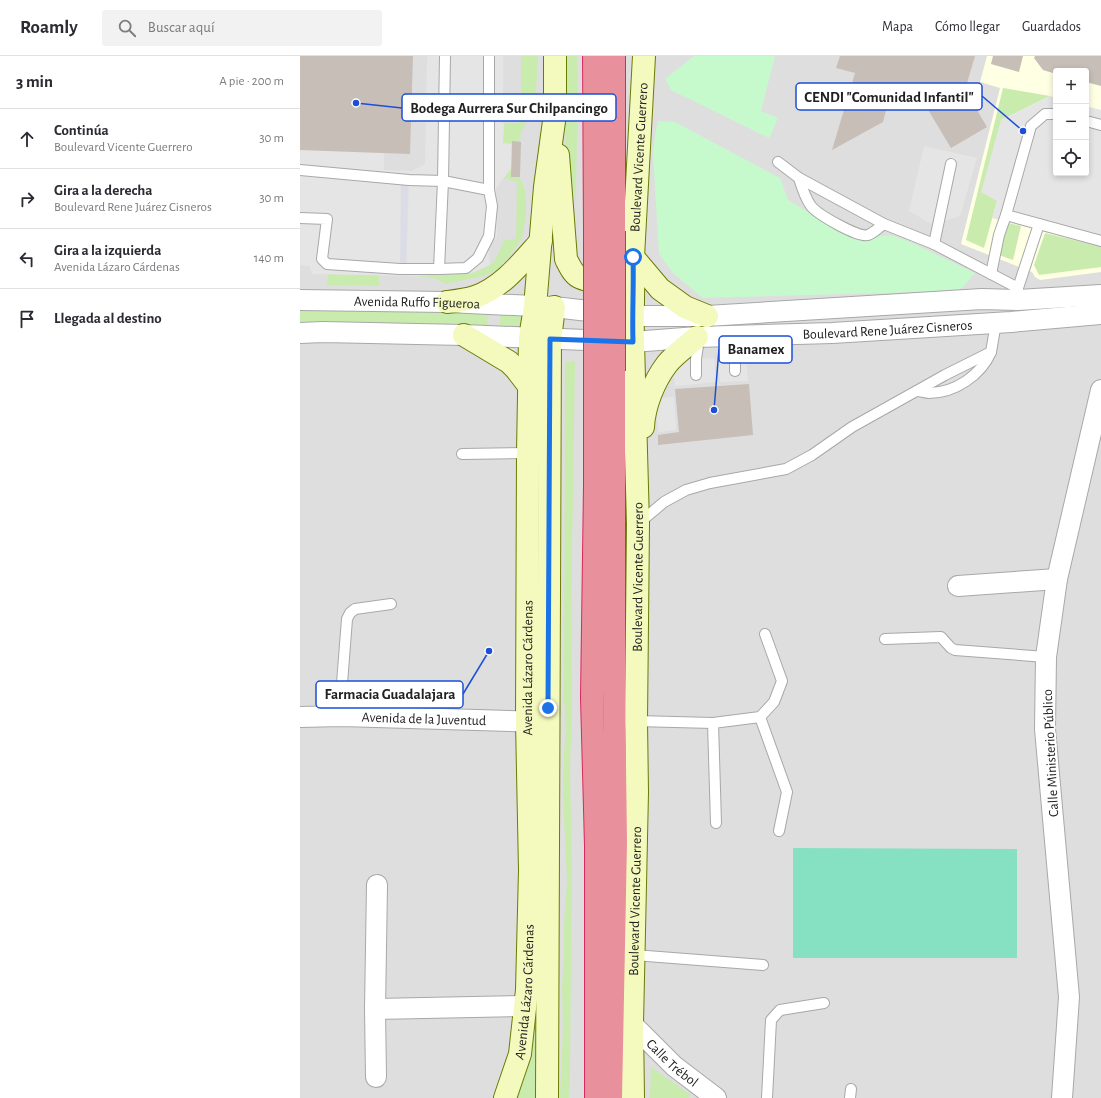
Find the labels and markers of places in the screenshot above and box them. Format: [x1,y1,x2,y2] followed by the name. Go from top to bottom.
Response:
[796,83,982,110] callout: CENDI "Comunidad Infantil"
[402,94,616,121] callout: Bodega Aurrera Sur Chilpancingo
[719,336,792,363] callout: Banamex
[316,681,463,708] callout: Farmacia Guadalajara

